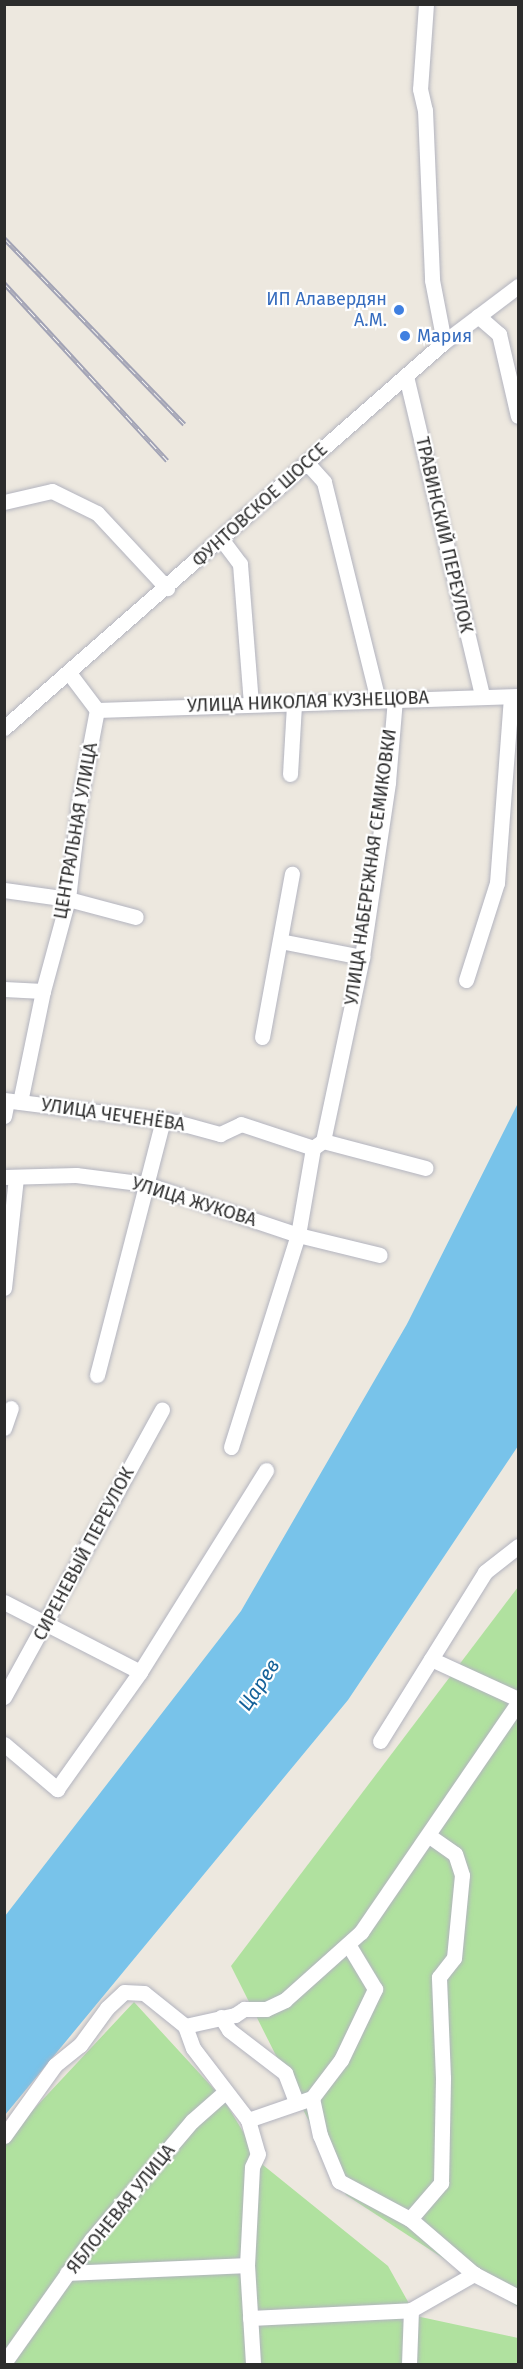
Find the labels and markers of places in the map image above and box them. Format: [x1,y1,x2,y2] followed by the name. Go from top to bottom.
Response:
[266,289,387,332] place label: ИП Алавердян А.М.
[392,303,406,317] marker: ИП Алавердян А.М.
[417,325,472,347] place label: Мария
[398,329,412,343] marker: Мария

